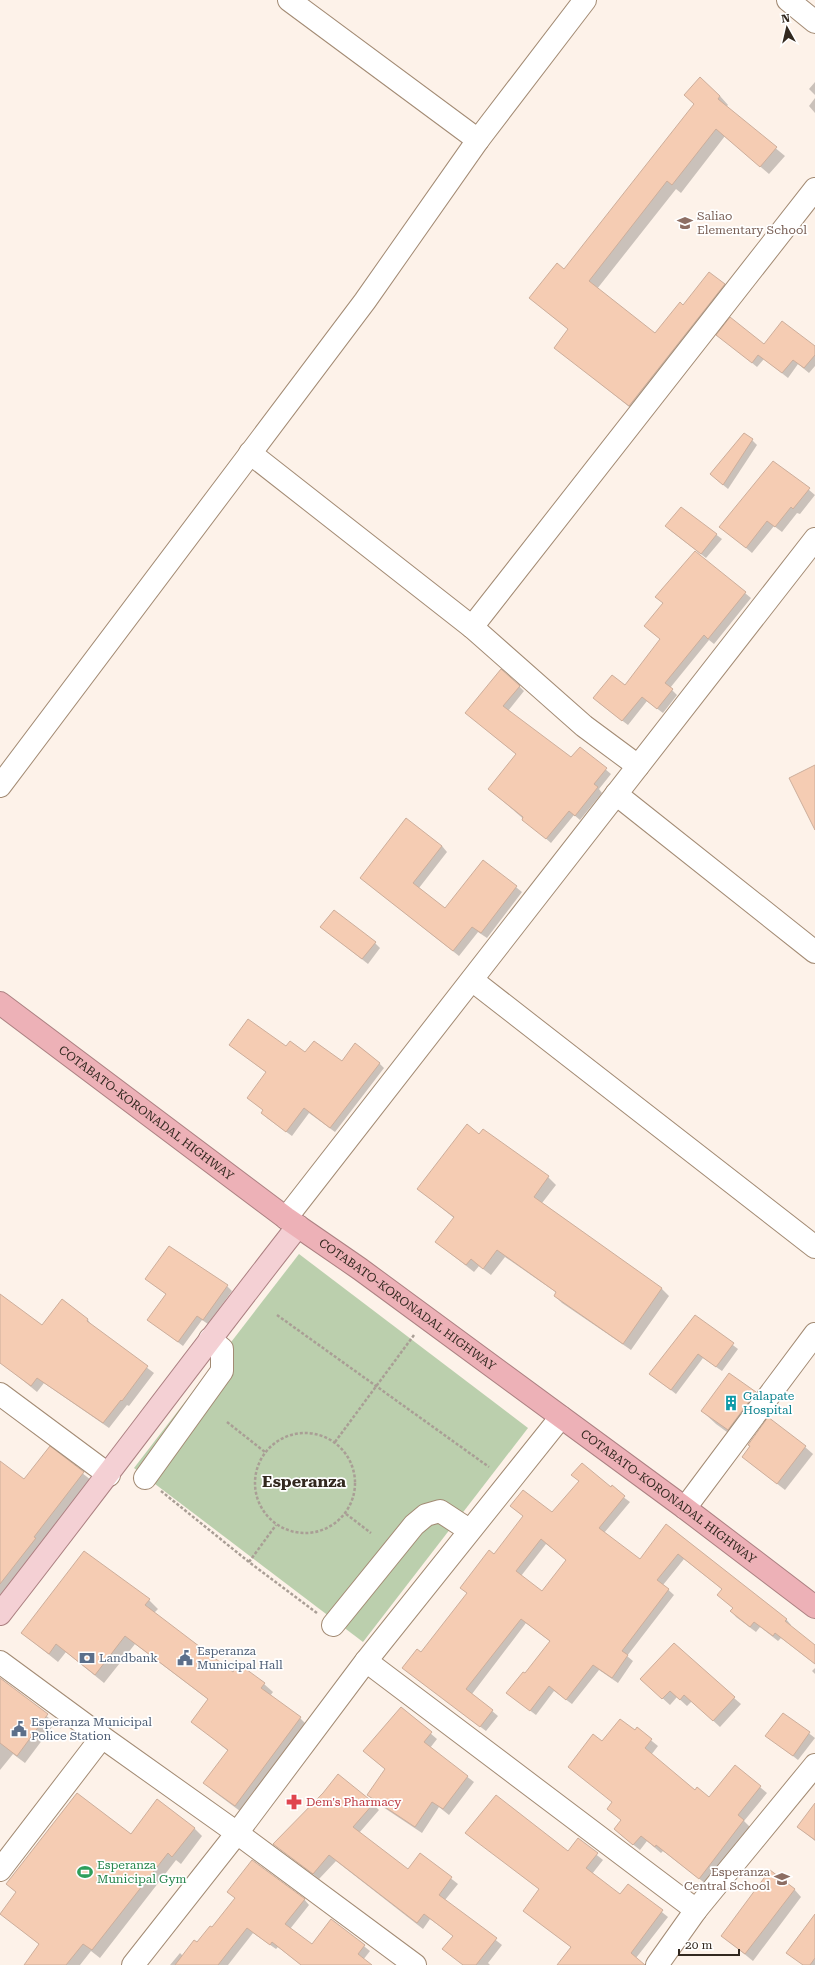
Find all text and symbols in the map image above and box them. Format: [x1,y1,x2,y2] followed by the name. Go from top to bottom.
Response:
[767,8,807,48] north arrow
[781,11,791,26] text: N
[697,209,807,237] place label: Saliao Elementary School
[676,214,694,232] school or university icon: Saliao Elementary School
[56,1043,237,1184] street label: COTABATO-KORONADAL HIGHWAY
[316,1236,499,1374] street label: COTABATO-KORONADAL HIGHWAY
[743,1389,795,1417] place label: Galapate Hospital
[722,1394,740,1412] building icon: Galapate Hospital
[578,1427,760,1567] street label: COTABATO-KORONADAL HIGHWAY
[262,1472,347,1491] district label: Esperanza
[197,1644,283,1672] place label: Esperanza Municipal Hall
[78,1649,96,1667] bank icon: Landbank
[176,1649,194,1667] public building icon: Esperanza Municipal Hall
[99,1651,158,1665] place label: Landbank
[31,1715,152,1743] place label: Esperanza Municipal Police Station
[10,1720,28,1738] public building icon: Esperanza Municipal Police Station
[285,1793,303,1811] pharmacy icon: Dem's Pharmacy
[306,1795,402,1809] place label: Dem's Pharmacy
[97,1858,187,1886] place label: Esperanza Municipal Gym
[76,1863,94,1881] sports icon: Esperanza Municipal Gym
[684,1865,770,1893] place label: Esperanza Central School
[773,1870,791,1888] school or university icon: Esperanza Central School
[679,1931,739,1957] scale bar
[685,1938,712,1952] text: 20 m

